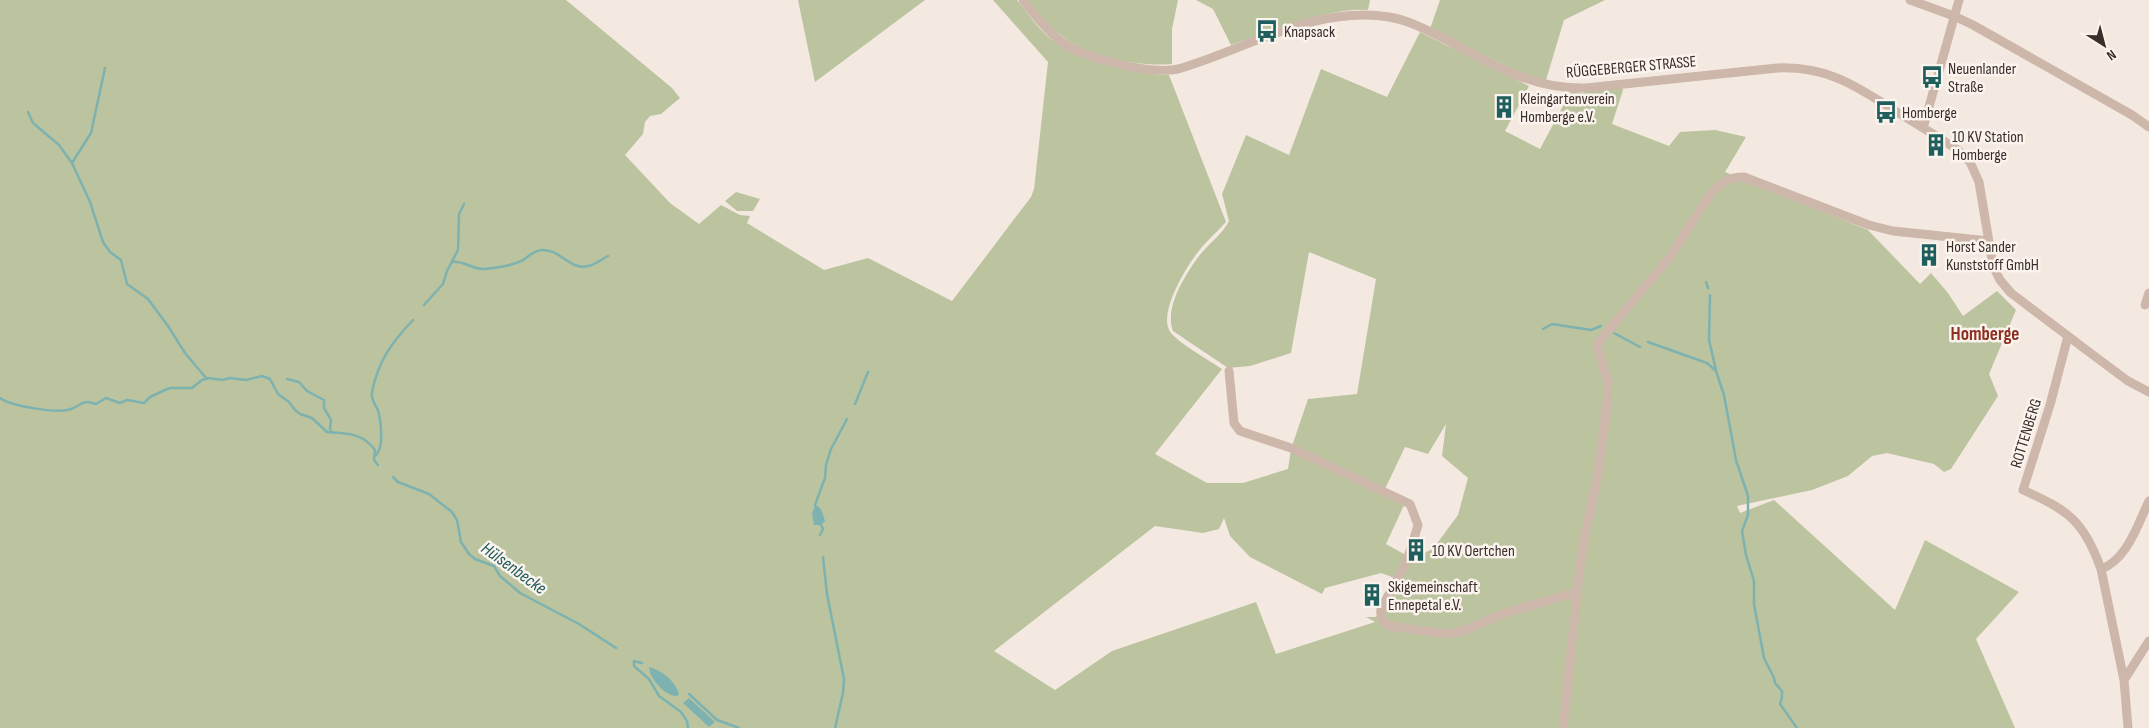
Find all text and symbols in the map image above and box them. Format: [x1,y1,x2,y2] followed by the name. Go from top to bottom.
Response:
[1254,18,1280,44] bus stop icon: Knapsack
[2079,20,2129,70] north arrow
[1284,23,1335,42] place label: Knapsack
[2103,46,2119,64] text: N
[1565,52,1697,83] street label: RÜGGEBERGER STRASSE
[1948,60,2017,97] place label: Neuenlander Straße
[1919,64,1945,90] bus stop icon: Neuenlander Straße
[1520,90,1615,127] place label: Kleingartenverein Homberge e.V.
[1491,94,1517,120] building icon: Kleingartenverein Homberge e.V.
[1873,99,1899,125] bus stop icon: Homberge
[1902,104,1957,123] place label: Homberge
[1952,128,2024,165] place label: 10 KV Station Homberge
[1923,132,1949,158] building icon: 10 KV Station Homberge
[1946,238,2039,275] place label: Horst Sander Kunststoff GmbH
[1916,242,1942,268] building icon: Horst Sander Kunststoff GmbH
[1951,323,2019,346] district label: Homberge
[2007,396,2046,471] street label: ROTTENBERG
[1403,537,1429,563] building icon: 10 KV Oertchen
[477,538,550,599] water label: Hülsenbecke
[1432,542,1515,561] place label: 10 KV Oertchen
[1388,578,1478,615] place label: Skigemeinschaft Ennepetal e.V.
[1359,582,1385,608] building icon: Skigemeinschaft Ennepetal e.V.

